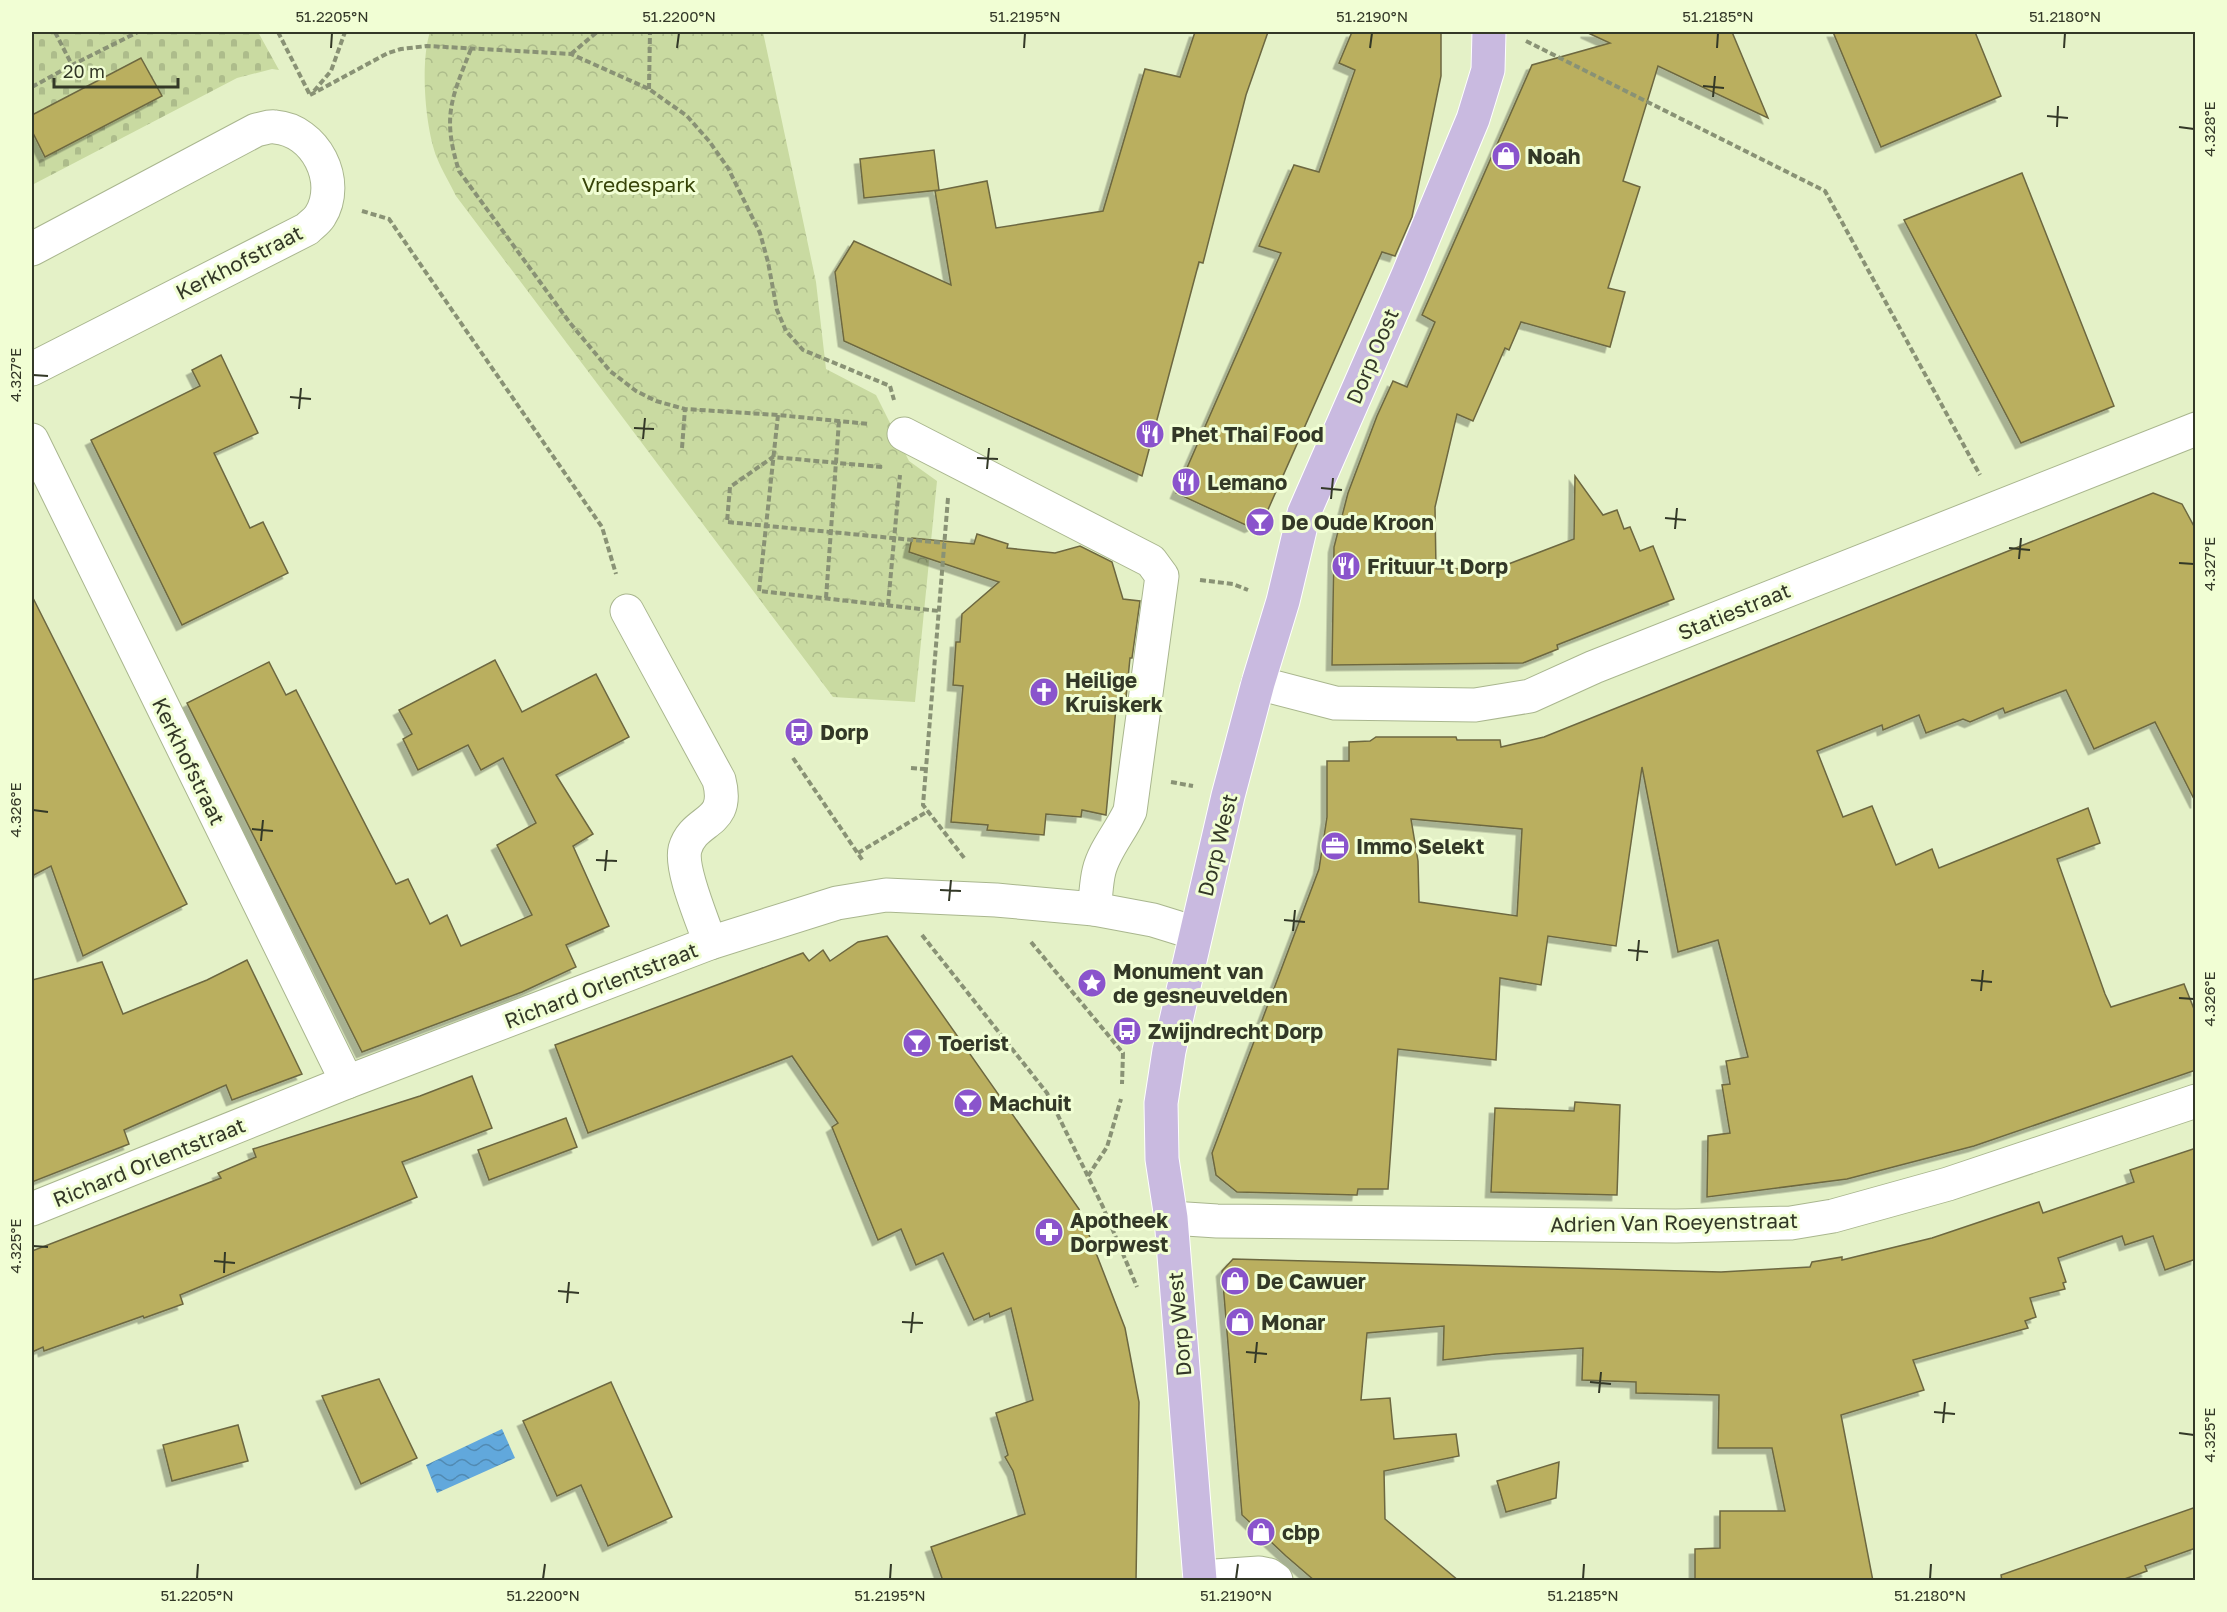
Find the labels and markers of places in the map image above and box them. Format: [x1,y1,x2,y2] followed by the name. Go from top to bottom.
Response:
[1490,140,1522,172] shop icon: Noah
[1527,143,1580,169] place label: Noah
[1134,418,1166,450] restaurant icon: Phet Thai Food
[1171,421,1324,447] place label: Phet Thai Food
[1170,466,1202,498] restaurant icon: Lemano
[1207,469,1287,495] place label: Lemano
[1244,506,1276,538] bar icon: De Oude Kroon
[1281,509,1434,535] place label: De Oude Kroon
[1330,550,1362,582] restaurant icon: Frituur 't Dorp
[1367,553,1508,579] place label: Frituur 't Dorp
[1065,667,1163,717] place label: Heilige Kruiskerk
[1028,676,1060,708] church icon: Heilige Kruiskerk
[783,716,815,748] bus stop icon: Dorp
[820,719,869,745] place label: Dorp
[1319,830,1351,862] office icon: Immo Selekt
[1356,833,1484,859] place label: Immo Selekt
[1113,958,1288,1008] place label: Monument van de gesneuvelden
[1076,967,1108,999] place icon: Monument van de gesneuvelden
[1111,1015,1143,1047] bus stop icon: Zwijndrecht Dorp
[1148,1018,1323,1044] place label: Zwijndrecht Dorp
[901,1027,933,1059] bar icon: Toerist
[938,1030,1009,1056] place label: Toerist
[952,1087,984,1119] bar icon: Machuit
[989,1090,1071,1116] place label: Machuit
[1070,1207,1168,1257] place label: Apotheek Dorpwest
[1033,1216,1065,1248] pharmacy icon: Apotheek Dorpwest
[1219,1265,1251,1297] shop icon: De Cawuer
[1256,1268,1366,1294] place label: De Cawuer
[1224,1306,1256,1338] shop icon: Monar
[1261,1309,1325,1335] place label: Monar
[1245,1516,1277,1548] shop icon: cbp
[1282,1519,1320,1545] place label: cbp

